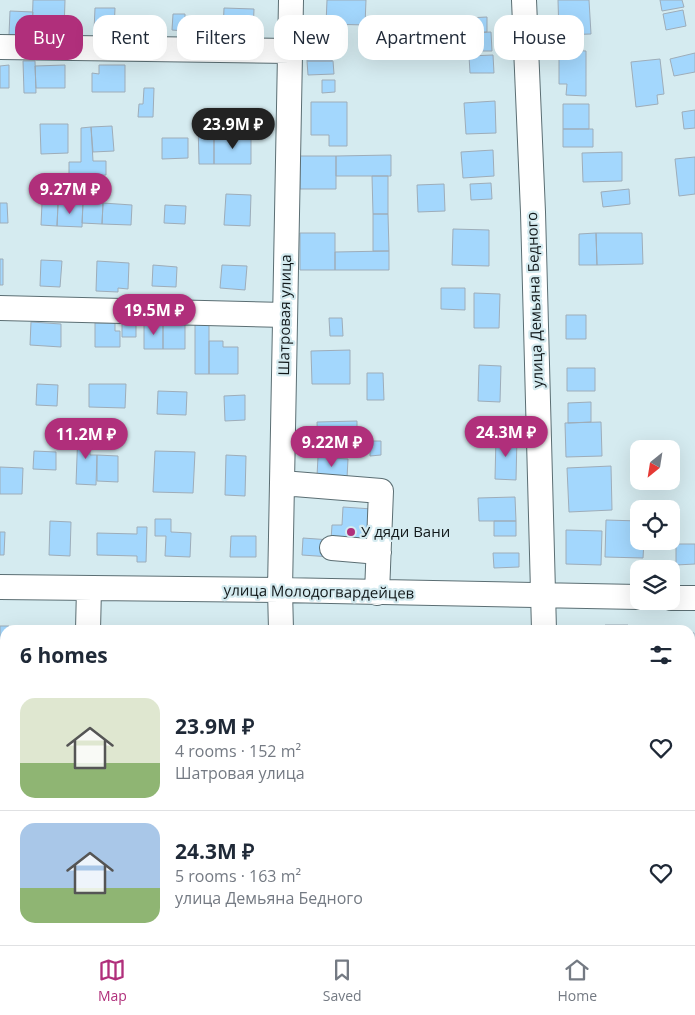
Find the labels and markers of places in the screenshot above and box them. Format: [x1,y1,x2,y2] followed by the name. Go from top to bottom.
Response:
[187,108,279,150] pin: 23.9M ₽
[24,172,116,215] pin: 9.27M ₽
[108,294,200,336] pin: 19.5M ₽
[460,416,552,458] pin: 24.3M ₽
[40,418,132,460] pin: 11.2M ₽
[286,426,378,468] pin: 9.22M ₽
[361,521,450,541] place label: У дяди Вани
[345,526,357,538] marker: У дяди Вани

